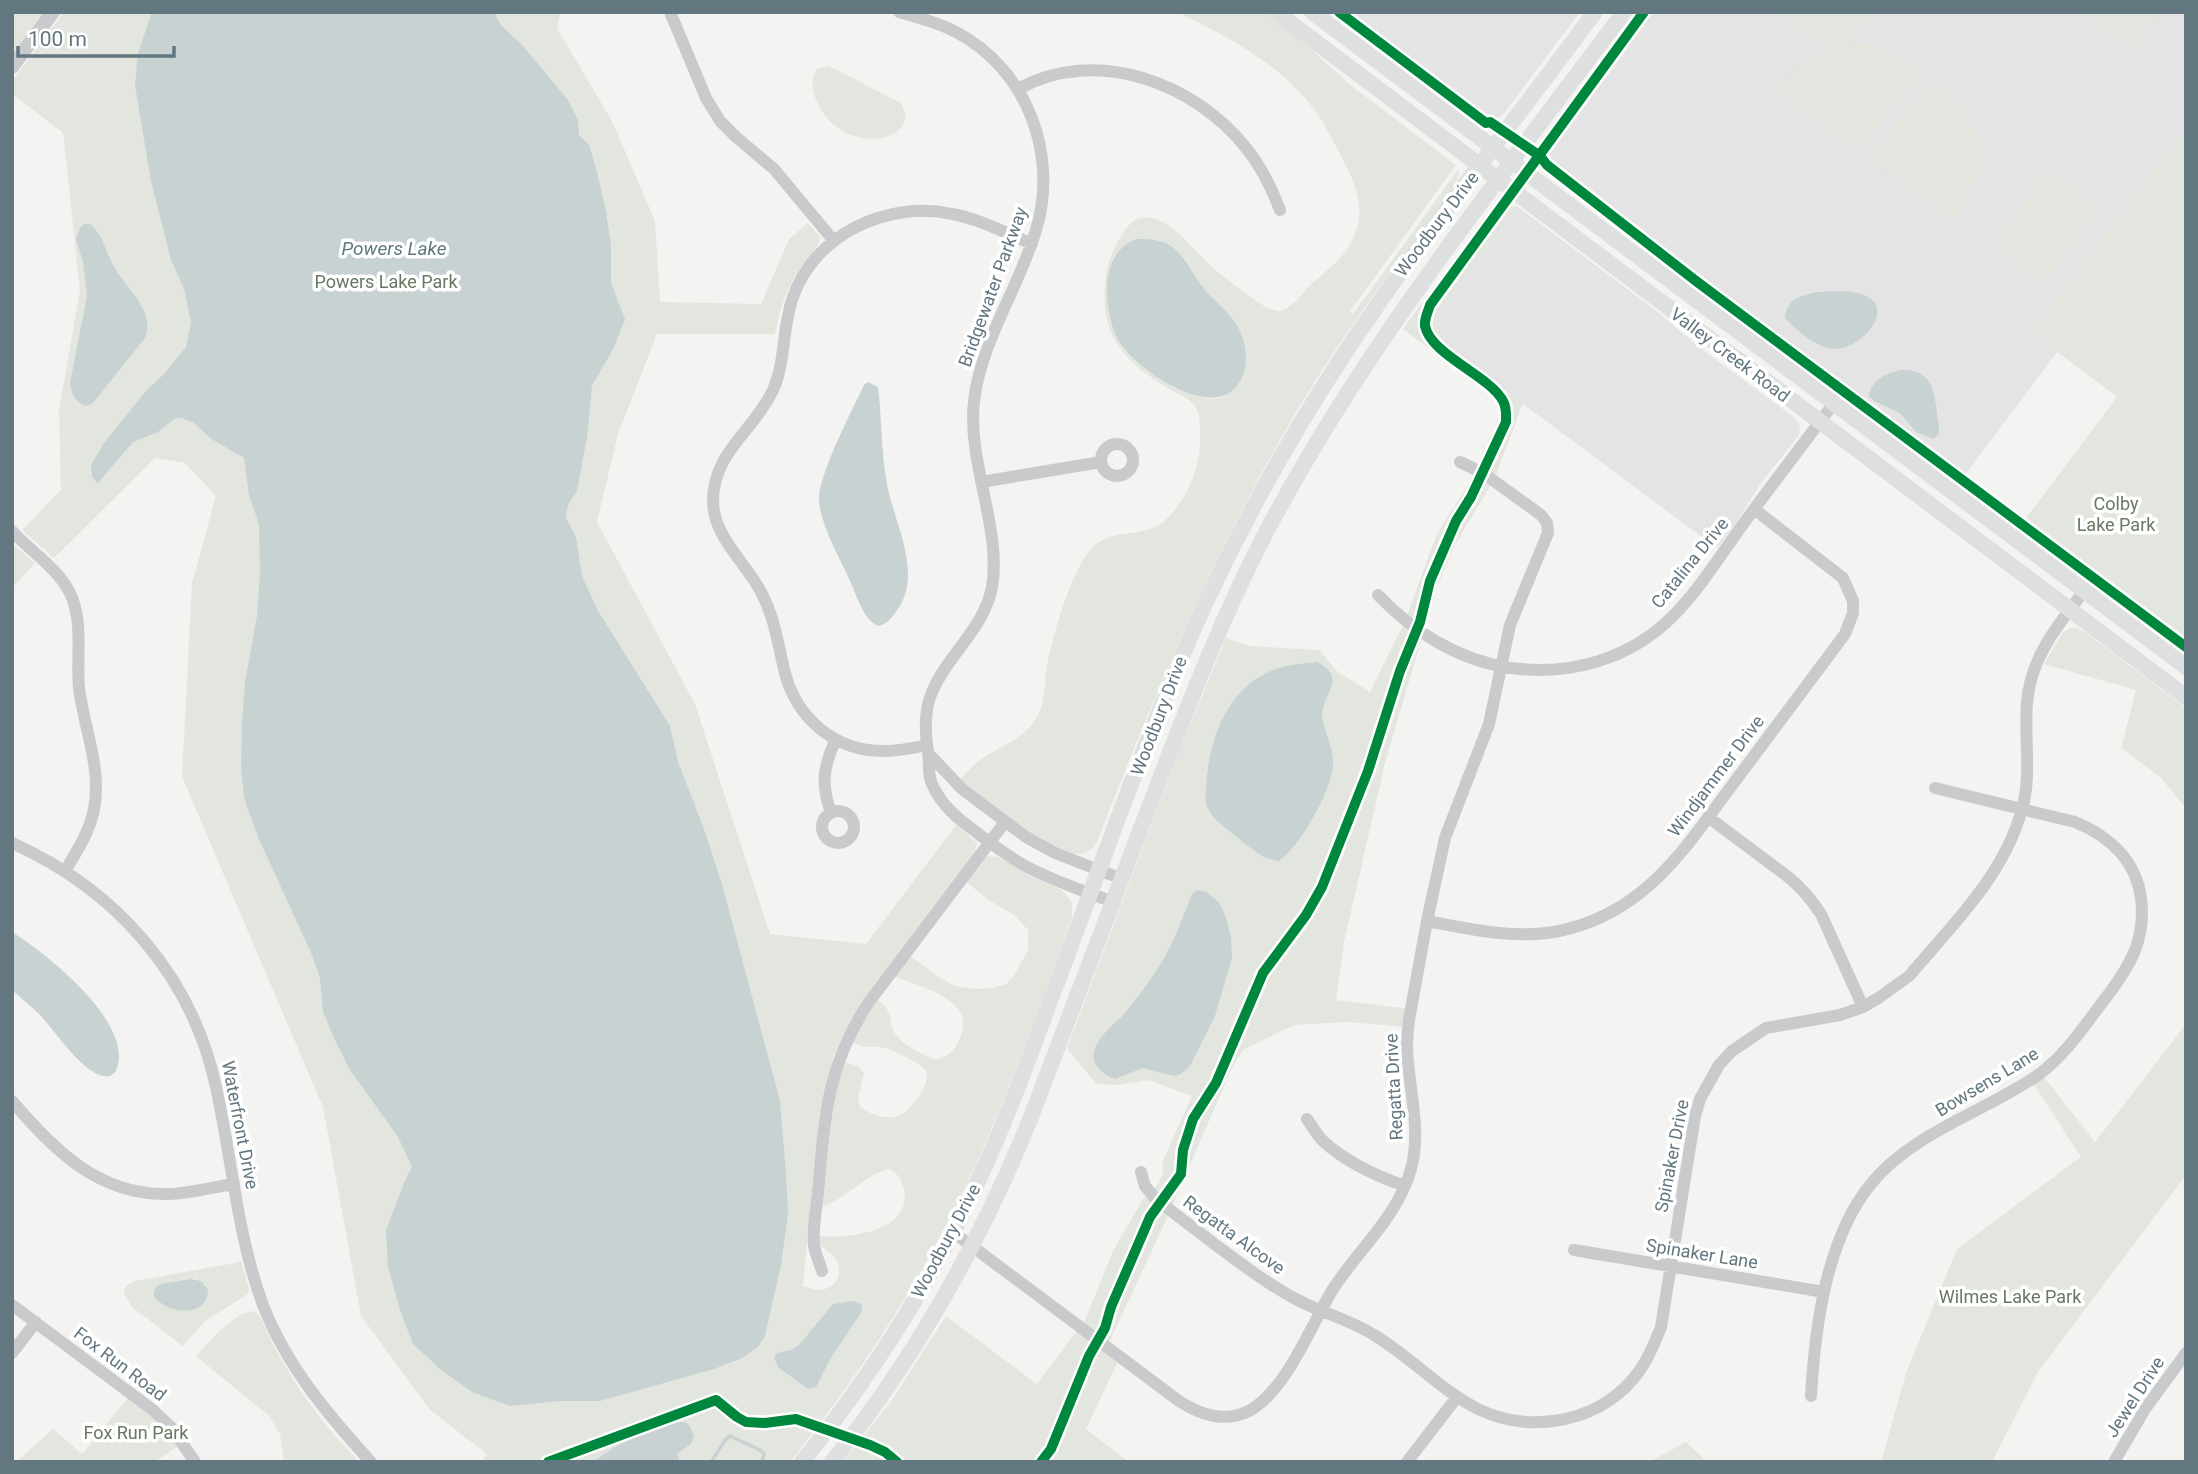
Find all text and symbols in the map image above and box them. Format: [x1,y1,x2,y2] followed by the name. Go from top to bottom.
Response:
[18,14,173,58] scale bar
[28,27,87,51] text: 100 m
[1390,167,1483,280] street label: Woodbury Drive
[954,203,1031,370] street label: Bridgewater Parkway
[342,237,447,260] water label: Powers Lake
[314,271,458,292] park label: Powers Lake Park
[1667,303,1794,406] street label: Valley Creek Road
[2077,493,2156,535] park label: Colby Lake Park
[1647,513,1733,612] street label: Catalina Drive
[1126,653,1191,778] street label: Woodbury Drive
[1663,711,1768,841] street label: Windjammer Drive
[1380,1033,1407,1141] street label: Regatta Drive
[1931,1043,2042,1121] street label: Bowsens Lane
[218,1059,263,1191] street label: Waterfront Drive
[1650,1098,1693,1214] street label: Spinaker Drive
[907,1180,984,1301] street label: Woodbury Drive
[1179,1191,1289,1278] street label: Regatta Alcove
[1645,1234,1759,1273] street label: Spinaker Lane
[1939,1286,2082,1307] park label: Wilmes Lake Park
[70,1322,171,1405] street label: Fox Run Road
[2101,1353,2168,1441] street label: Jewel Drive
[84,1422,189,1443] park label: Fox Run Park

